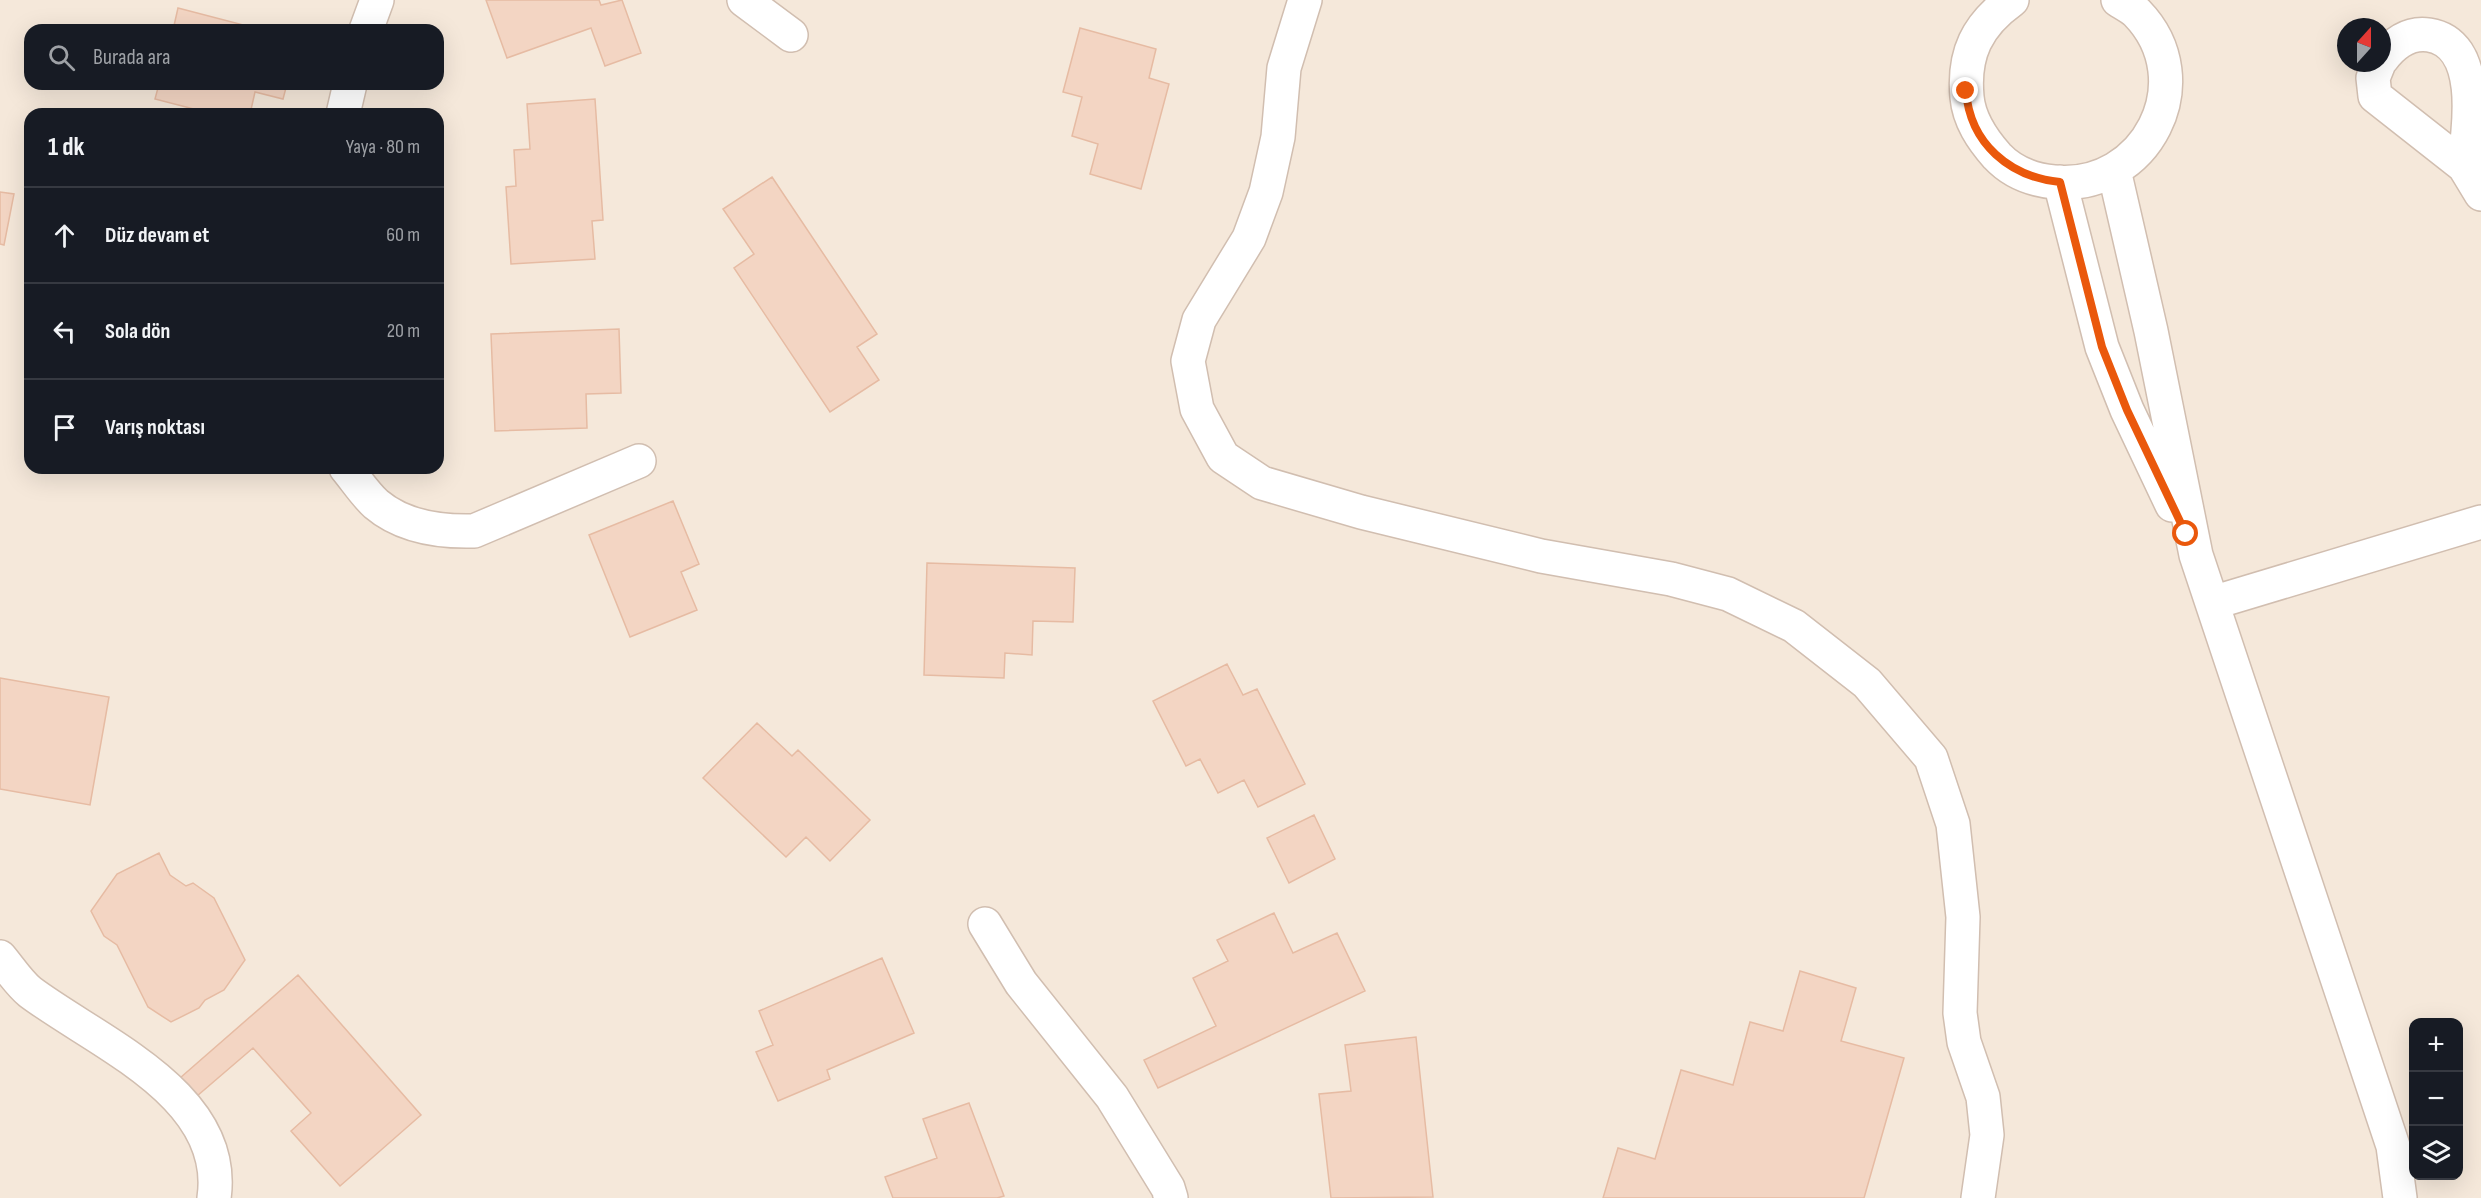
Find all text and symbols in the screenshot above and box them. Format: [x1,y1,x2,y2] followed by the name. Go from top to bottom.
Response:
[2337,18,2391,72] north arrow
[24,24,444,90] search box
[45,41,78,74] icon: search
[93,44,170,71] text: Burada ara
[1952,77,1978,103] route end
[48,132,85,163] text: 1 dk
[346,135,420,159] text: Yaya · 80 m
[48,219,81,252] icon: ahead
[105,222,209,249] text: Düz devam et
[386,223,420,247] text: 60 m
[48,315,81,348] icon: left
[105,318,170,345] text: Sola dön
[387,319,420,343] text: 20 m
[48,411,81,444] icon: arrive
[105,414,205,441] text: Varış noktası
[2172,520,2198,546] route start
[2409,1018,2463,1180] map controls
[2409,1018,2463,1072] button: +
[2409,1072,2463,1126] button: −
[2409,1126,2463,1180] button: layers

